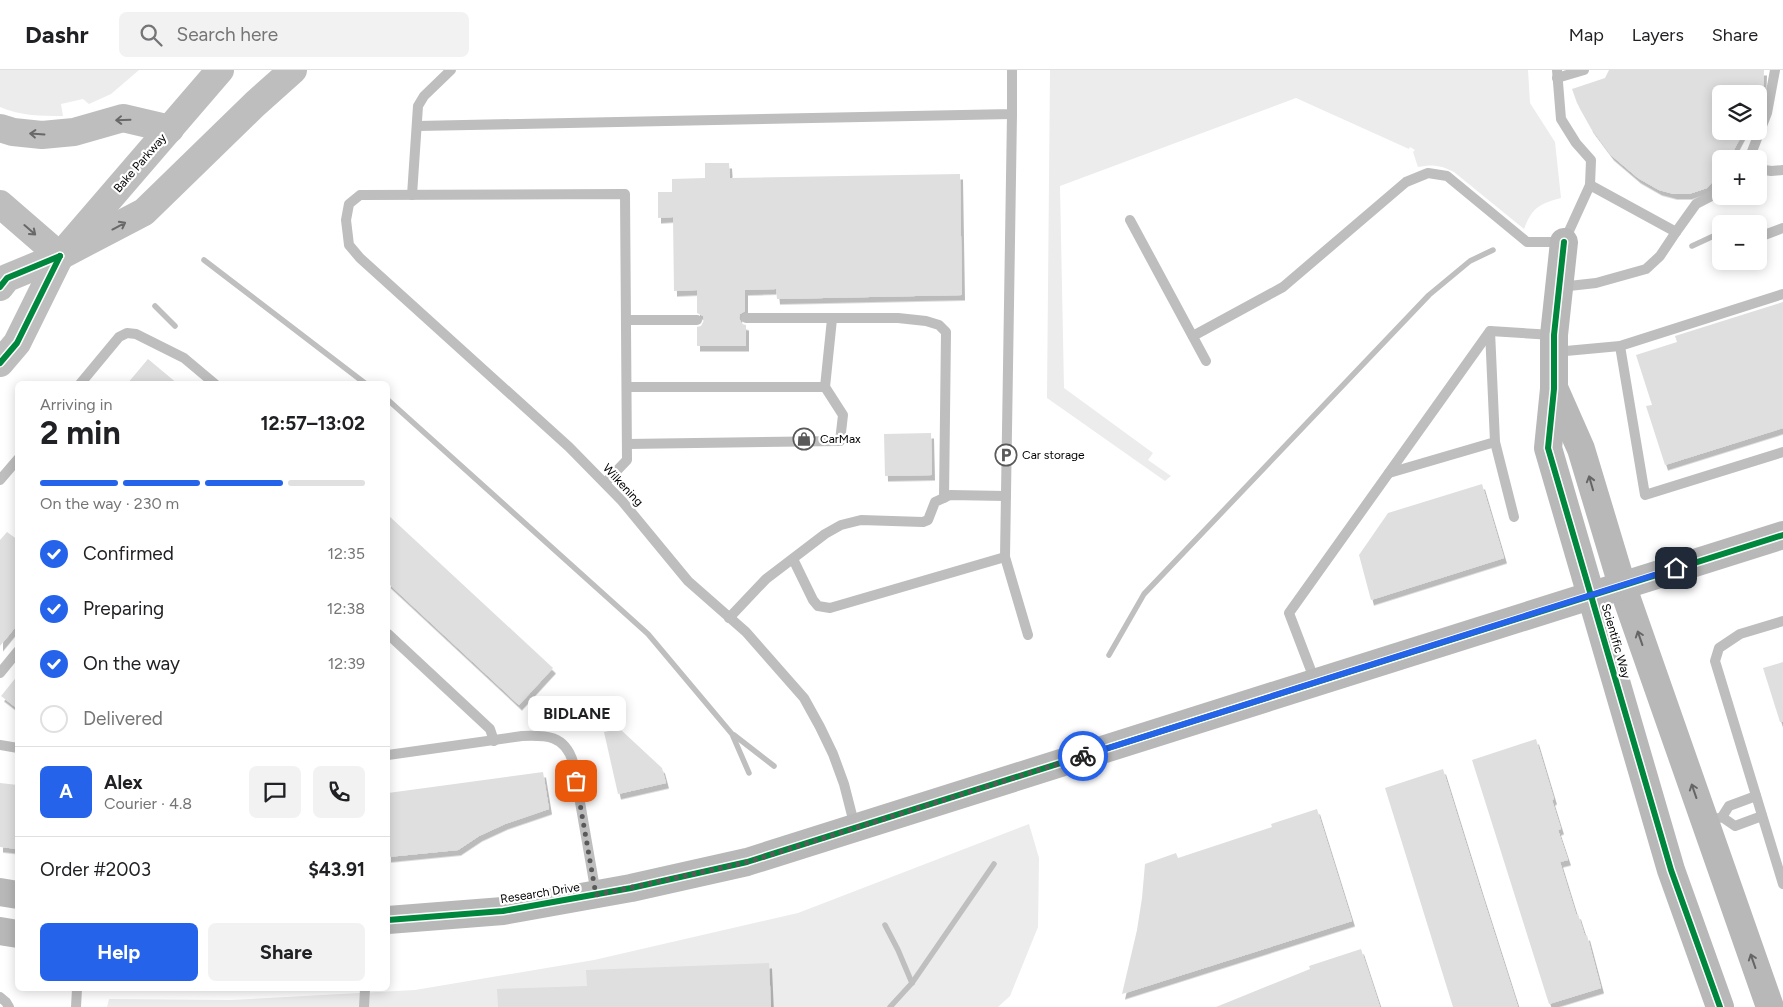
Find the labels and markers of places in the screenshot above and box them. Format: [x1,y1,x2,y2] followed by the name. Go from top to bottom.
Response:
[792,427,816,451] shop icon: CarMax
[820,432,861,446] place label: CarMax
[994,443,1018,467] parking icon: Car storage
[1022,448,1085,462] place label: Car storage
[1655,547,1697,589] pin
[527,696,625,731] callout: BIDLANE
[555,760,597,802] pin

